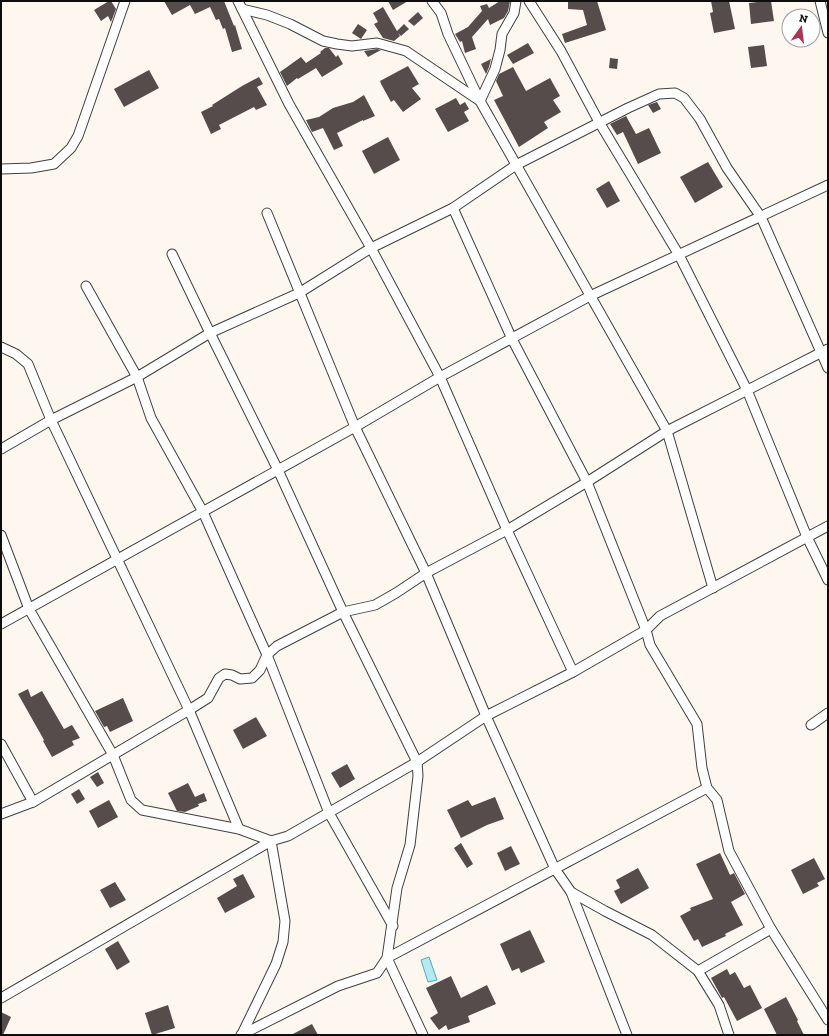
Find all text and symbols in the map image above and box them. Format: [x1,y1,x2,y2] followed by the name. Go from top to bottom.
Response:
[781,8,821,48] north arrow
[798,11,810,26] text: N

